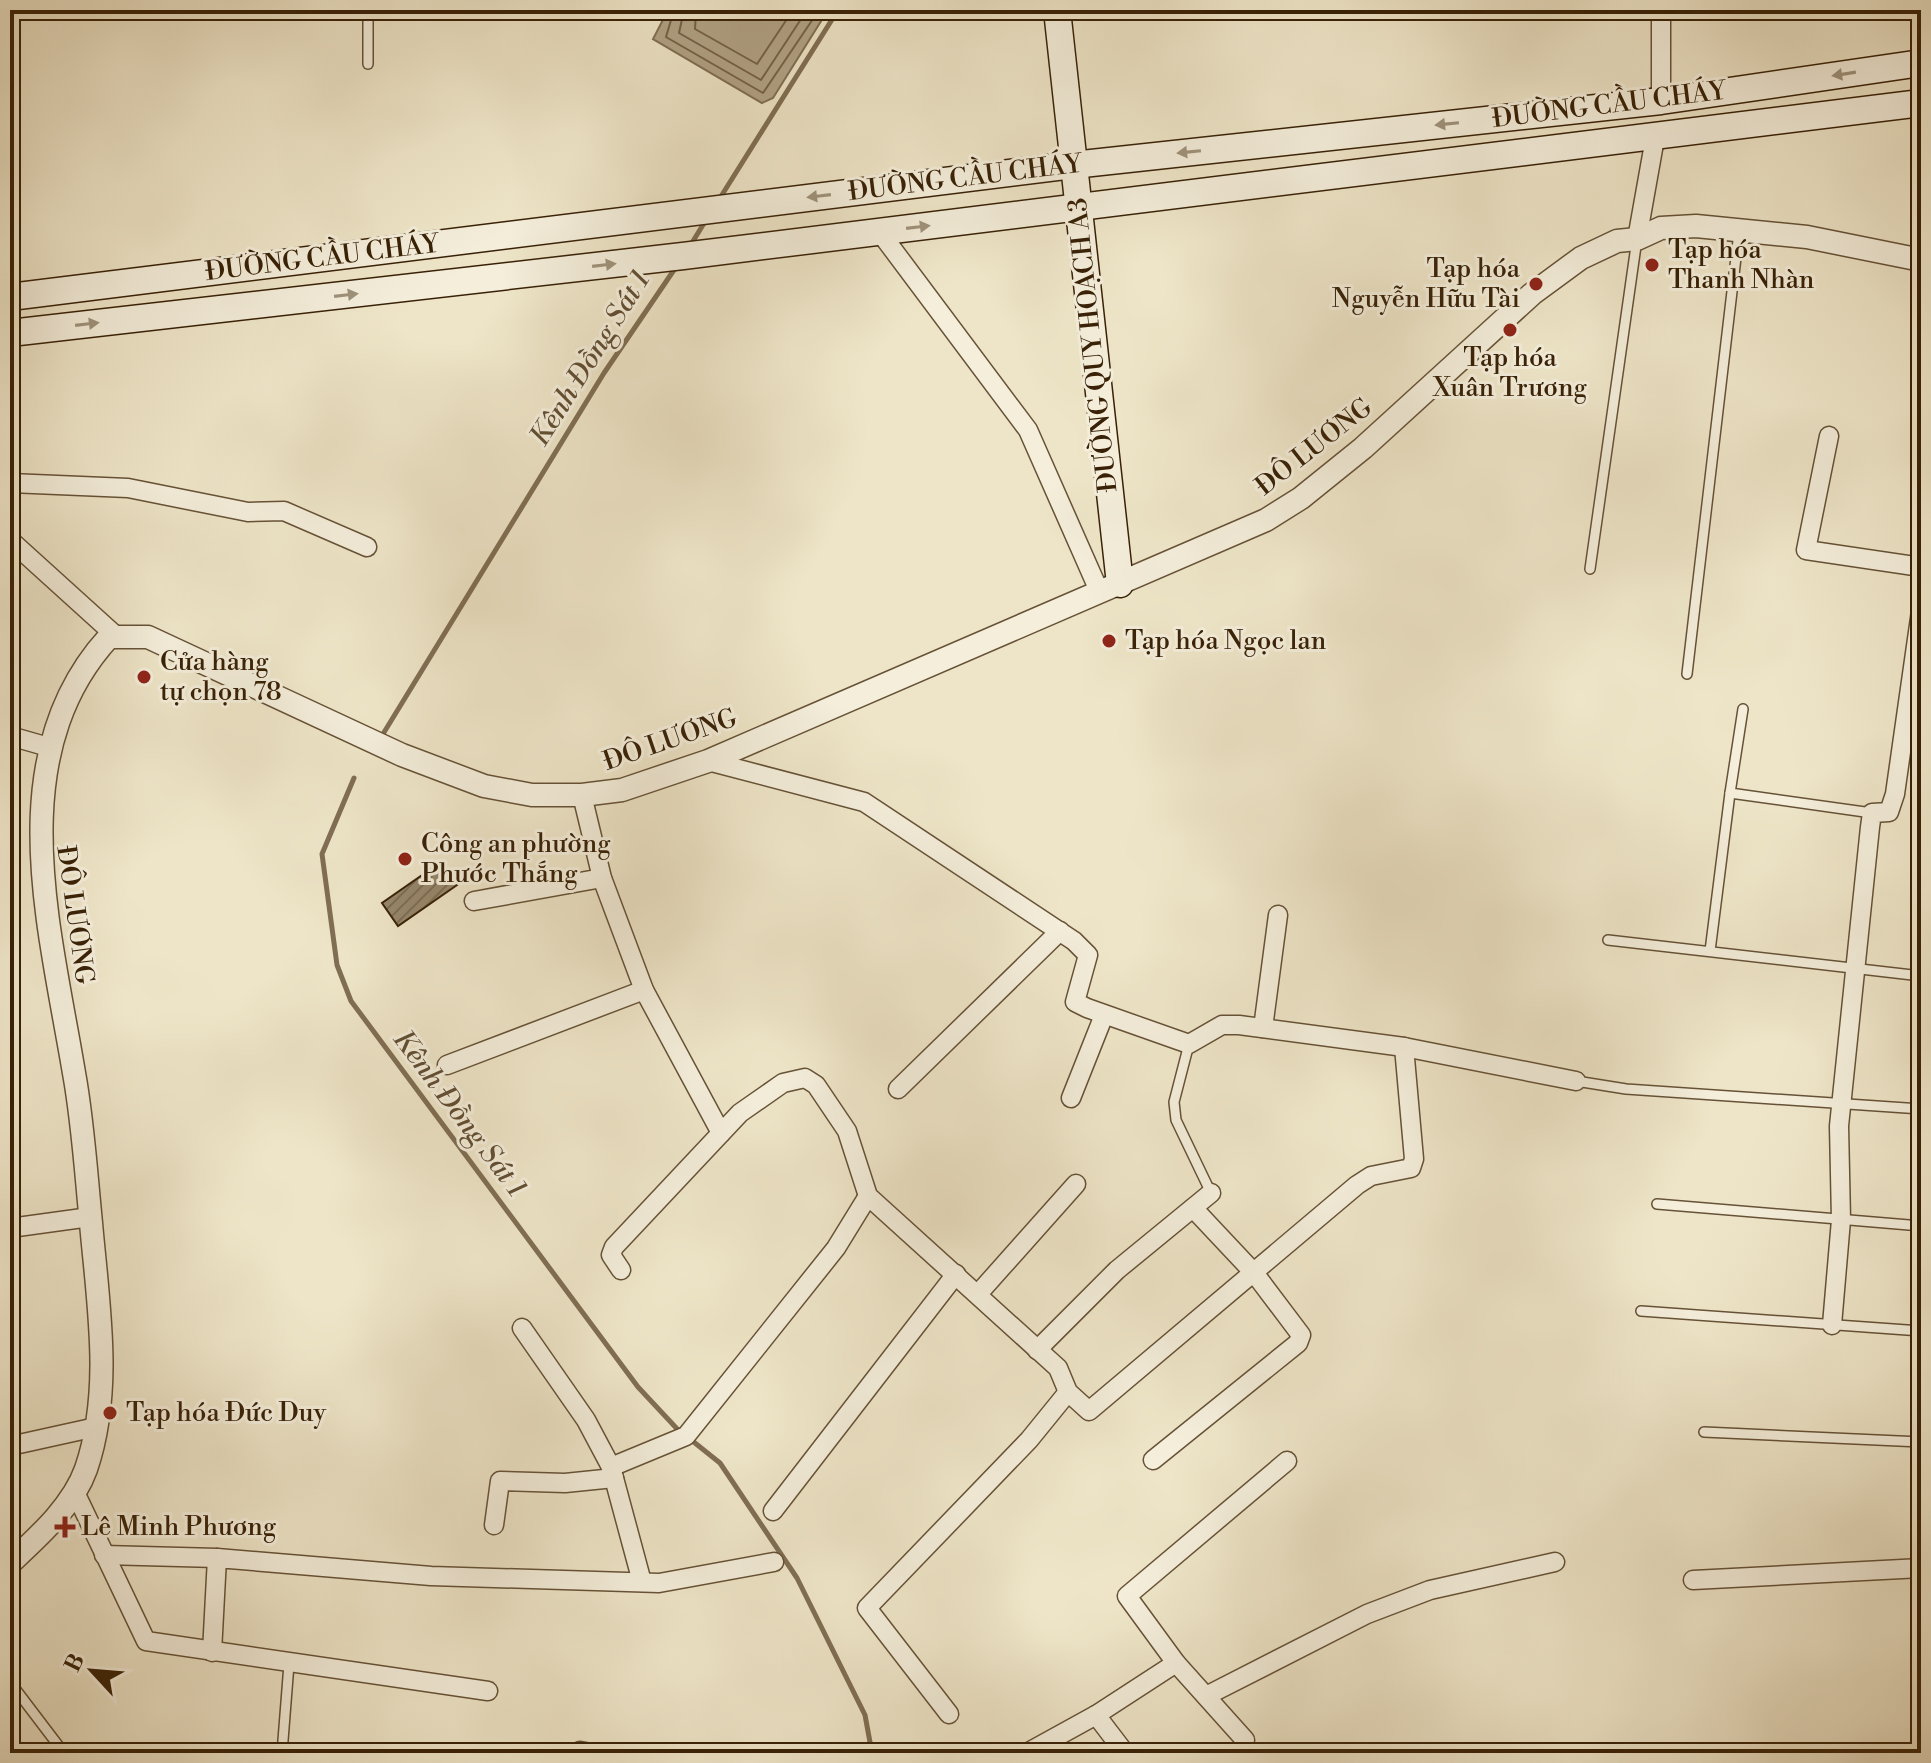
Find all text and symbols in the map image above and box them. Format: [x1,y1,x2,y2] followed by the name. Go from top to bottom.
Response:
[1831,68,1856,81] one-way arrow
[1490,71,1729,135] street label: ĐƯỜNG CẦU CHÁY
[1434,118,1459,131] one-way arrow
[846,144,1085,208] street label: ĐƯỜNG CẦU CHÁY
[1176,146,1201,159] one-way arrow
[806,190,831,203] one-way arrow
[1060,196,1124,494] street label: ĐƯỜNG QUY HOẠCH A3
[906,220,931,233] one-way arrow
[203,224,442,288] street label: ĐƯỜNG CẦU CHÁY
[1668,234,1814,296] place label: Tạp hóa Thanh Nhàn
[1332,253,1521,315] place label: Tạp hóa Nguyễn Hữu Tài
[1643,256,1661,274] marker: Tạp hóa Thanh Nhàn
[592,259,617,272] one-way arrow
[522,265,658,453] water label: Kênh Đồng Sát 1
[1527,275,1545,293] marker: Tạp hóa Nguyễn Hữu Tài
[334,288,359,301] one-way arrow
[75,317,100,330] one-way arrow
[1501,321,1519,339] marker: Tạp hóa Xuân Trương
[1432,342,1587,404] place label: Tạp hóa Xuân Trương
[1248,390,1379,503] street label: ĐÔ LƯƠNG
[1125,625,1326,657] place label: Tạp hóa Ngọc lan
[1100,632,1118,650] marker: Tạp hóa Ngọc lan
[160,646,282,708] place label: Cửa hàng tự chọn 78
[135,668,153,686] marker: Cửa hàng tự chọn 78
[598,700,741,778] street label: ĐÔ LƯƠNG
[421,828,611,890] place label: Công an phường Phước Thắng
[49,843,103,986] street label: ĐÔ LƯƠNG
[396,850,414,868] marker: Công an phường Phước Thắng
[385,1023,533,1204] water label: Kênh Đồng Sát 1
[126,1397,326,1429] place label: Tạp hóa Đức Duy
[101,1404,119,1422] marker: Tạp hóa Đức Duy
[81,1511,277,1543] place label: Lê Minh Phương
[56,1518,74,1536] marker: Lê Minh Phương
[52,1631,132,1711] north arrow
[60,1650,91,1676] text: B

